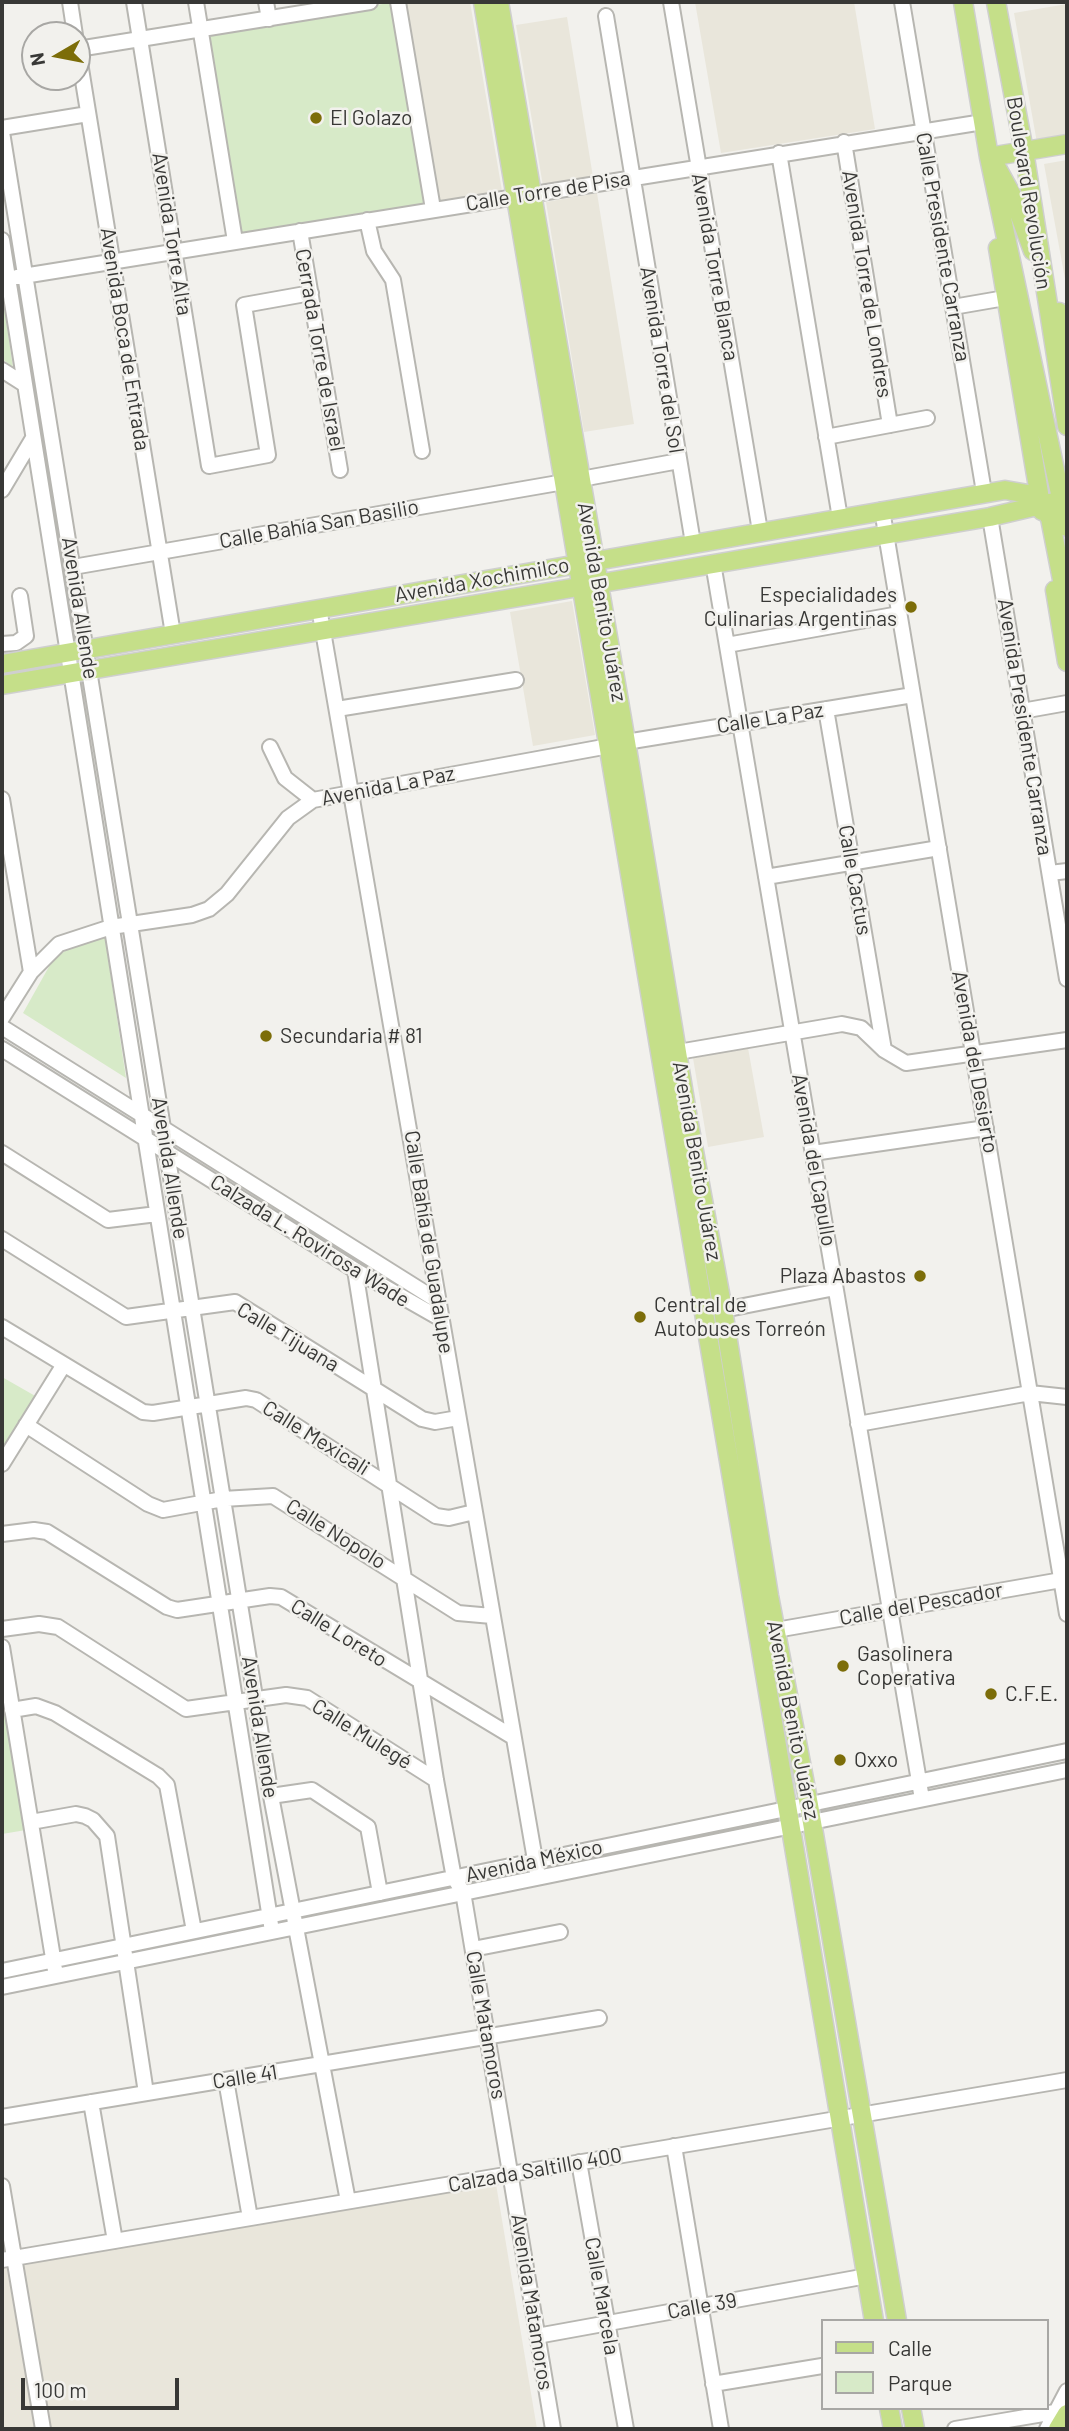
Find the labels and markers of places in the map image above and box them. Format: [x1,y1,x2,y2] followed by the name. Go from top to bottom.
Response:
[330,105,412,131] place label: El Golazo
[308,110,324,126] marker: El Golazo
[704,582,897,632] place label: Especialidades Culinarias Argentinas
[903,599,919,615] marker: Especialidades Culinarias Argentinas
[280,1023,423,1049] place label: Secundaria # 81
[258,1028,274,1044] marker: Secundaria # 81
[780,1263,906,1289] place label: Plaza Abastos
[912,1268,928,1284] marker: Plaza Abastos
[654,1292,826,1342] place label: Central de Autobuses Torreón
[632,1309,648,1325] marker: Central de Autobuses Torreón
[857,1641,956,1691] place label: Gasolinera Coperativa
[835,1658,851,1674] marker: Gasolinera Coperativa
[1005,1681,1058,1707] place label: C.F.E.
[983,1686,999,1702] marker: C.F.E.
[854,1747,898,1773] place label: Oxxo
[832,1752,848,1768] marker: Oxxo

